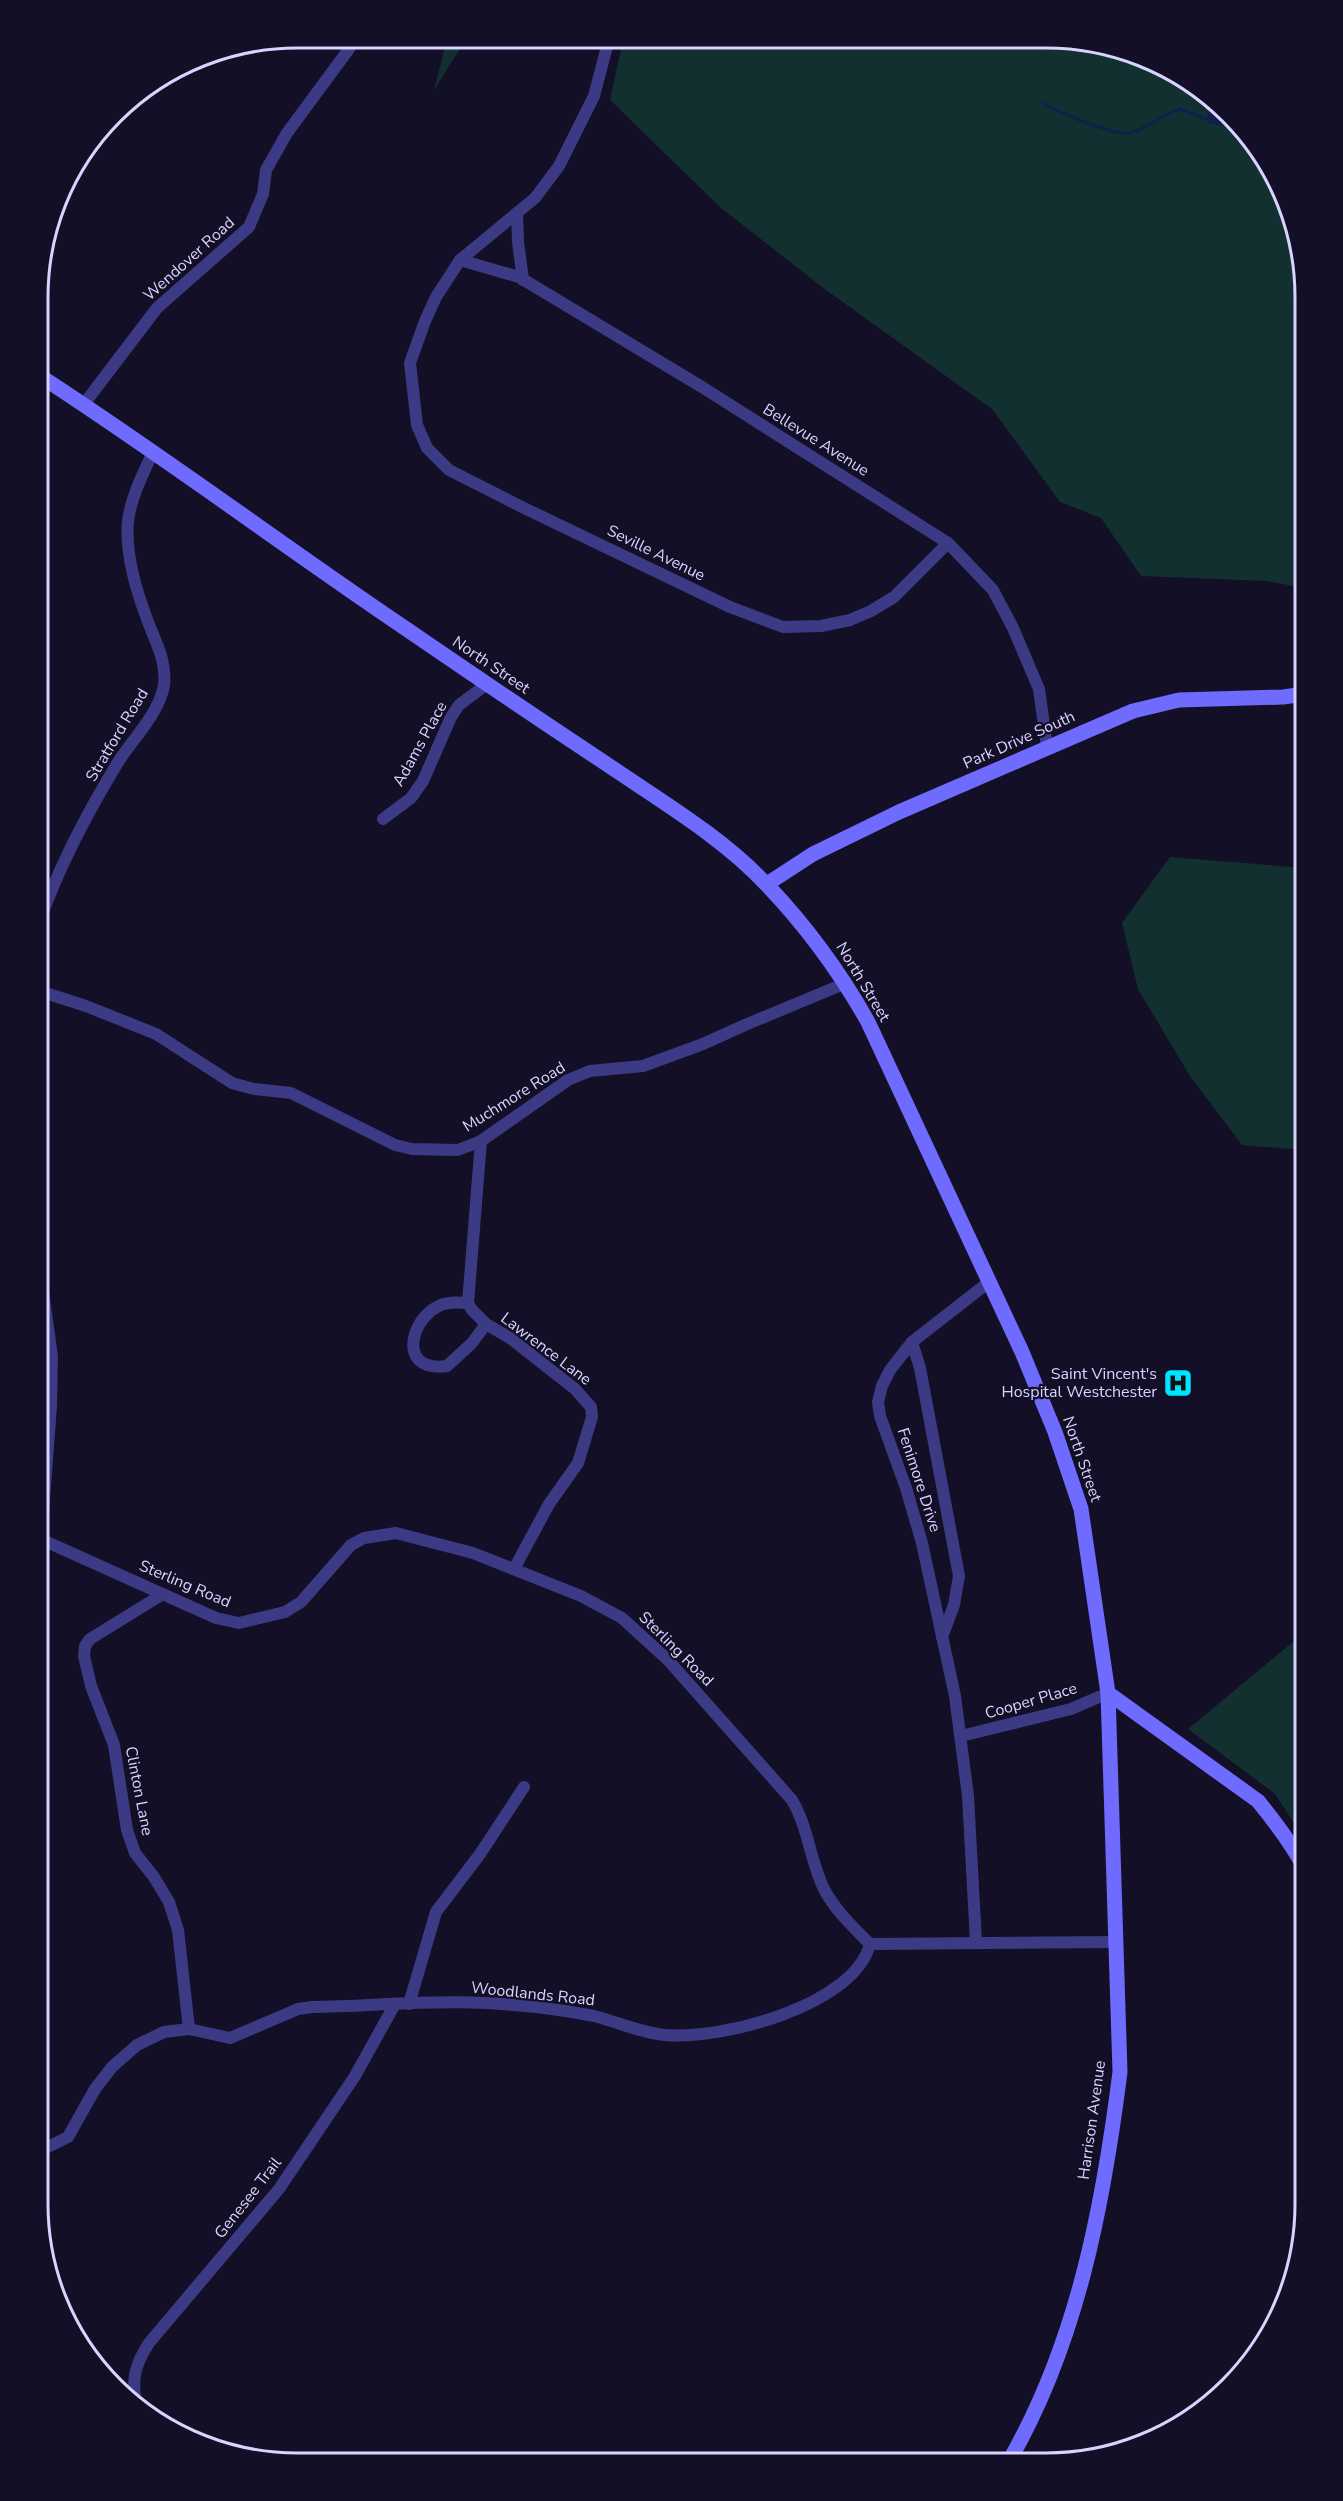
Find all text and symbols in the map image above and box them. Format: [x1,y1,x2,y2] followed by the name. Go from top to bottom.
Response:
[139,212,239,306] street label: Wendover Road
[759,398,873,482] street label: Bellevue Avenue
[603,520,709,586] street label: Seville Avenue
[448,631,535,699] street label: North Street
[80,684,154,786] street label: Stratford Road
[388,698,452,790] street label: Adams Place
[959,705,1079,775] street label: Park Drive South
[831,938,896,1026] street label: North Street
[458,1057,570,1137] street label: Muchmore Road
[496,1308,596,1390] street label: Lawrence Lane
[1002,1363,1157,1403] place label: Saint Vincent's Hospital Westchester
[1162,1367,1194,1399] hospital icon: Saint Vincent's Hospital Westchester
[1057,1413,1107,1505] street label: North Street
[892,1425,946,1535] street label: Fenimore Drive
[136,1555,234,1613] street label: Sterling Road
[634,1607,718,1691] street label: Sterling Road
[982,1677,1080,1725] street label: Cooper Place
[120,1744,158,1838] street label: Clinton Lane
[470,1977,596,2011] street label: Woodlands Road
[1073,2059,1111,2181] street label: Harrison Avenue
[209,2153,287,2243] street label: Genesee Trail

